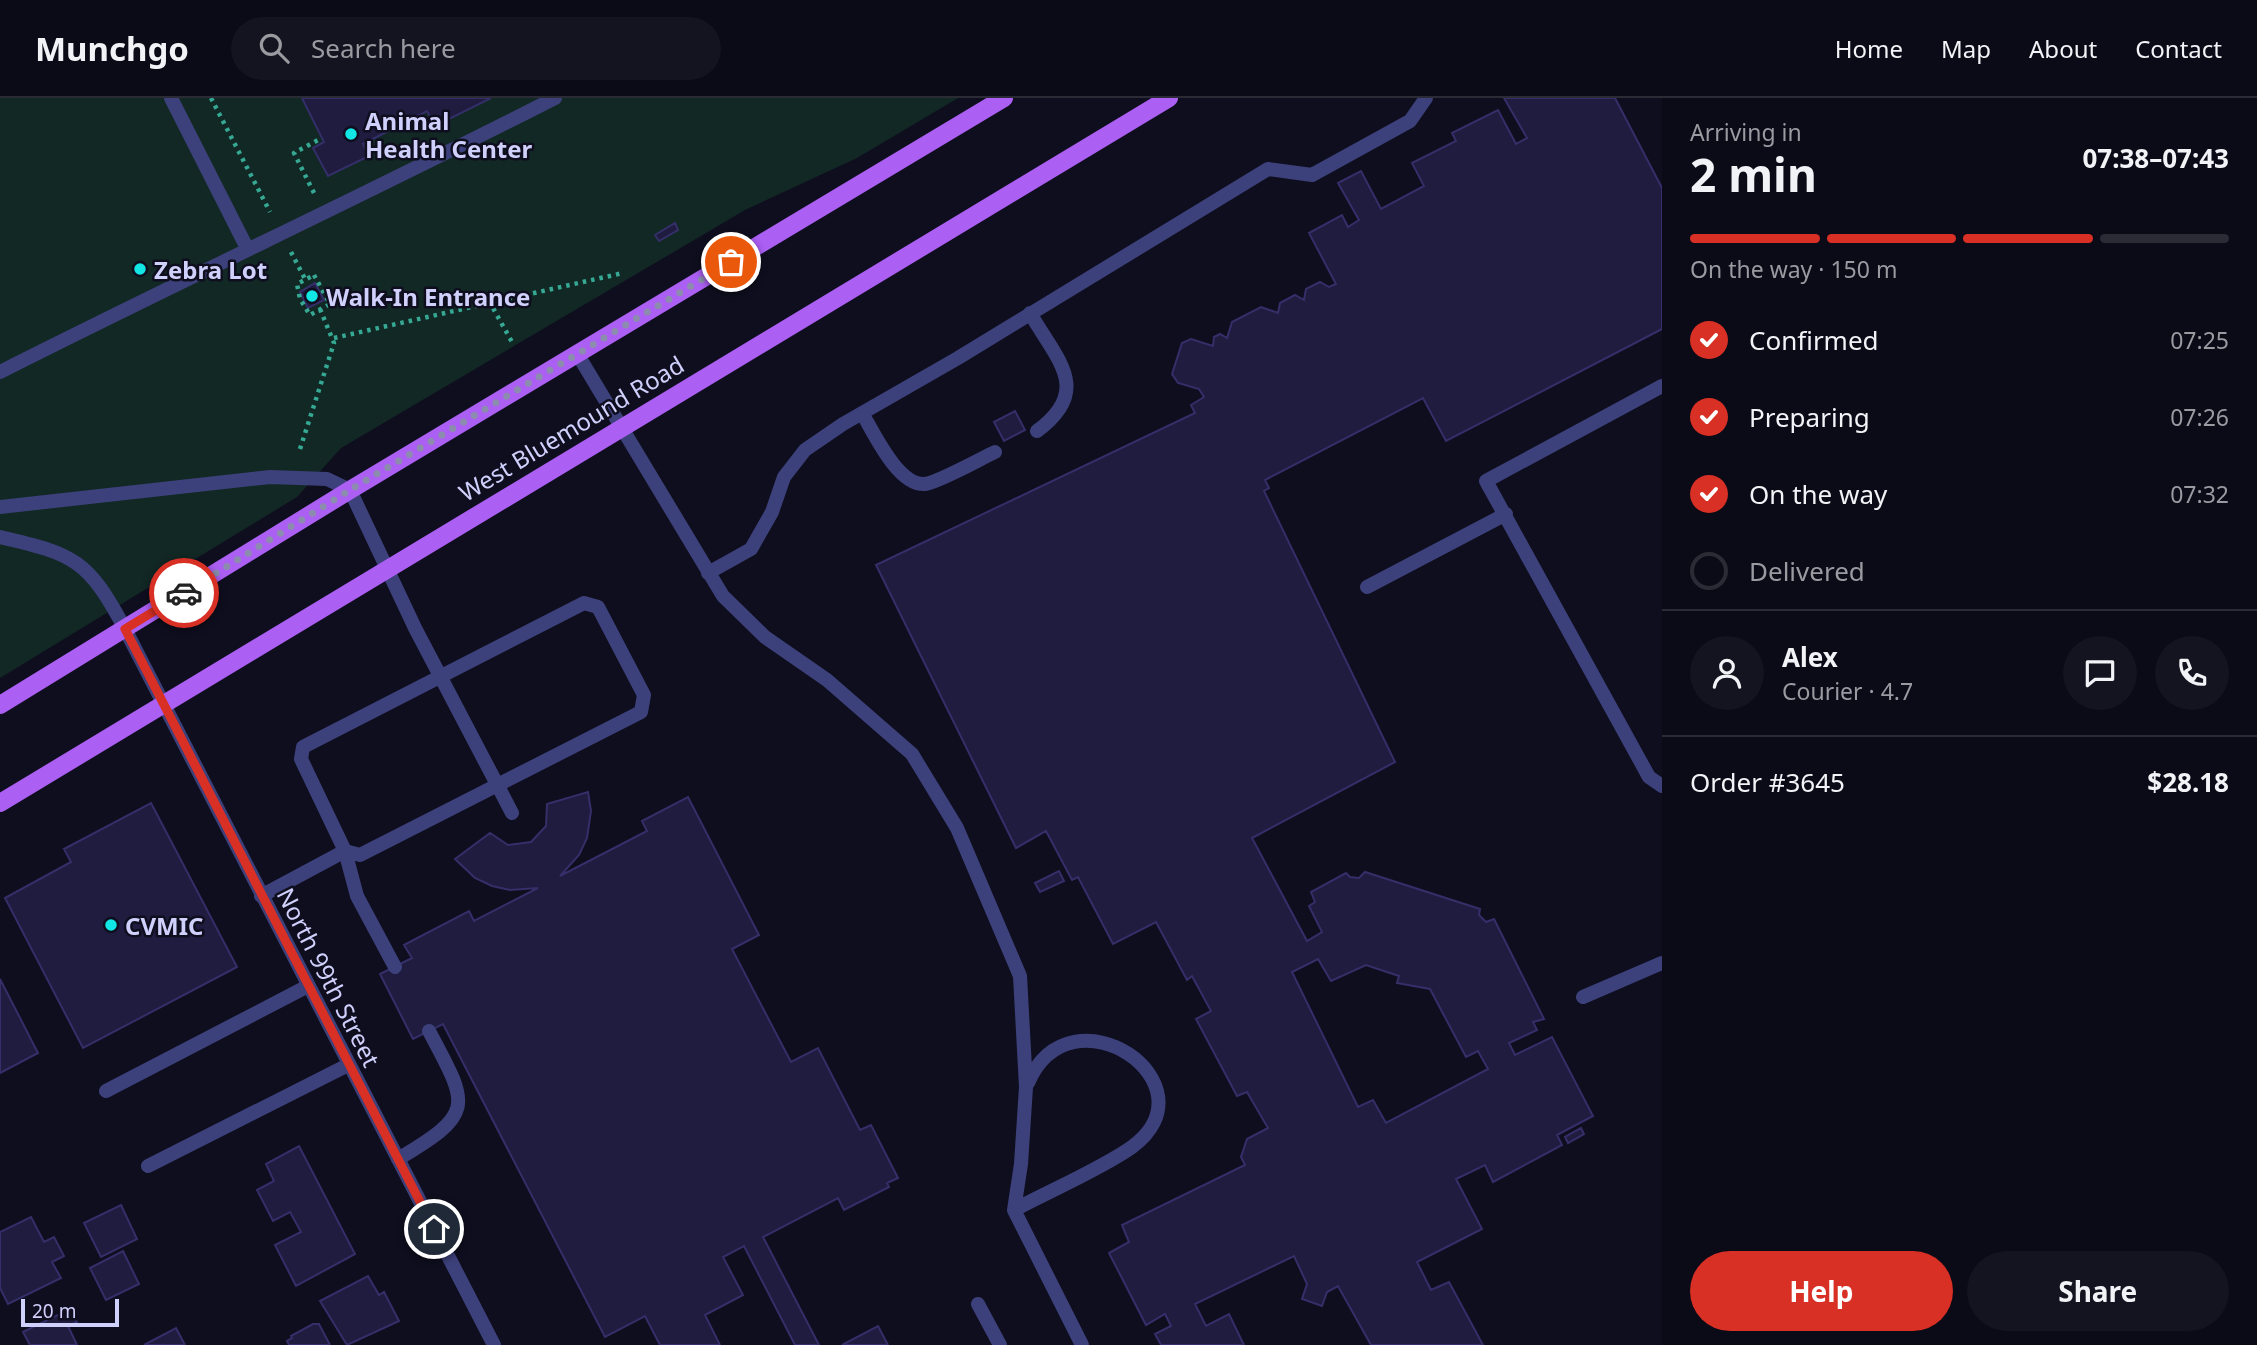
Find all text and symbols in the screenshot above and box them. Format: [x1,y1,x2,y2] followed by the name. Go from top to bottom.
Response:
[231,17,721,80] search box
[35,26,189,71] text: Munchgo
[255,29,293,67] icon: search
[311,30,456,66] text: Search here
[1835,32,1903,65] text: Home
[1941,32,1991,65] text: Map
[2029,32,2097,65] text: About
[2135,32,2222,65] text: Contact
[365,104,533,165] place label: Animal Health Center
[1690,116,1802,148] text: Arriving in
[343,126,359,142] marker: Animal Health Center
[2082,140,2229,176] text: 07:38–07:43
[1690,143,1817,205] text: 2 min
[701,232,761,292] pin
[712,243,750,281] icon: bag
[154,253,267,286] place label: Zebra Lot
[1690,253,1897,285] text: On the way · 150 m
[132,261,148,277] marker: Zebra Lot
[326,280,530,313] place label: Walk-In Entrance
[304,288,320,304] marker: Walk-In Entrance
[1690,321,1728,359] icon: check
[1749,322,1879,358] text: Confirmed
[2170,324,2229,356] text: 07:25
[452,348,690,508] street label: West Bluemound Road
[1690,398,1728,436] icon: check
[1749,399,1870,435] text: Preparing
[2170,401,2229,433] text: 07:26
[1690,475,1728,513] icon: check
[1749,476,1887,512] text: On the way
[2170,478,2229,510] text: 07:32
[1749,553,1865,589] text: Delivered
[149,558,219,628] courier
[165,574,203,612] icon: car
[1690,636,1764,710] button: person
[2063,636,2137,710] button: chat
[2155,636,2229,710] button: phone
[1782,639,1838,675] text: Alex
[1782,675,1913,707] text: Courier · 4.7
[1690,764,1845,800] text: Order #3645
[2147,764,2229,800] text: $28.18
[270,882,388,1072] street label: North 99th Street
[125,909,203,942] place label: CVMIC
[103,917,119,933] marker: CVMIC
[404,1199,464,1259] pin
[415,1210,453,1248] icon: home
[1690,1251,1953,1331] button: Help
[1967,1251,2229,1331] button: Share
[21,1296,119,1328] scale bar
[32,1298,76,1324] text: 20 m

